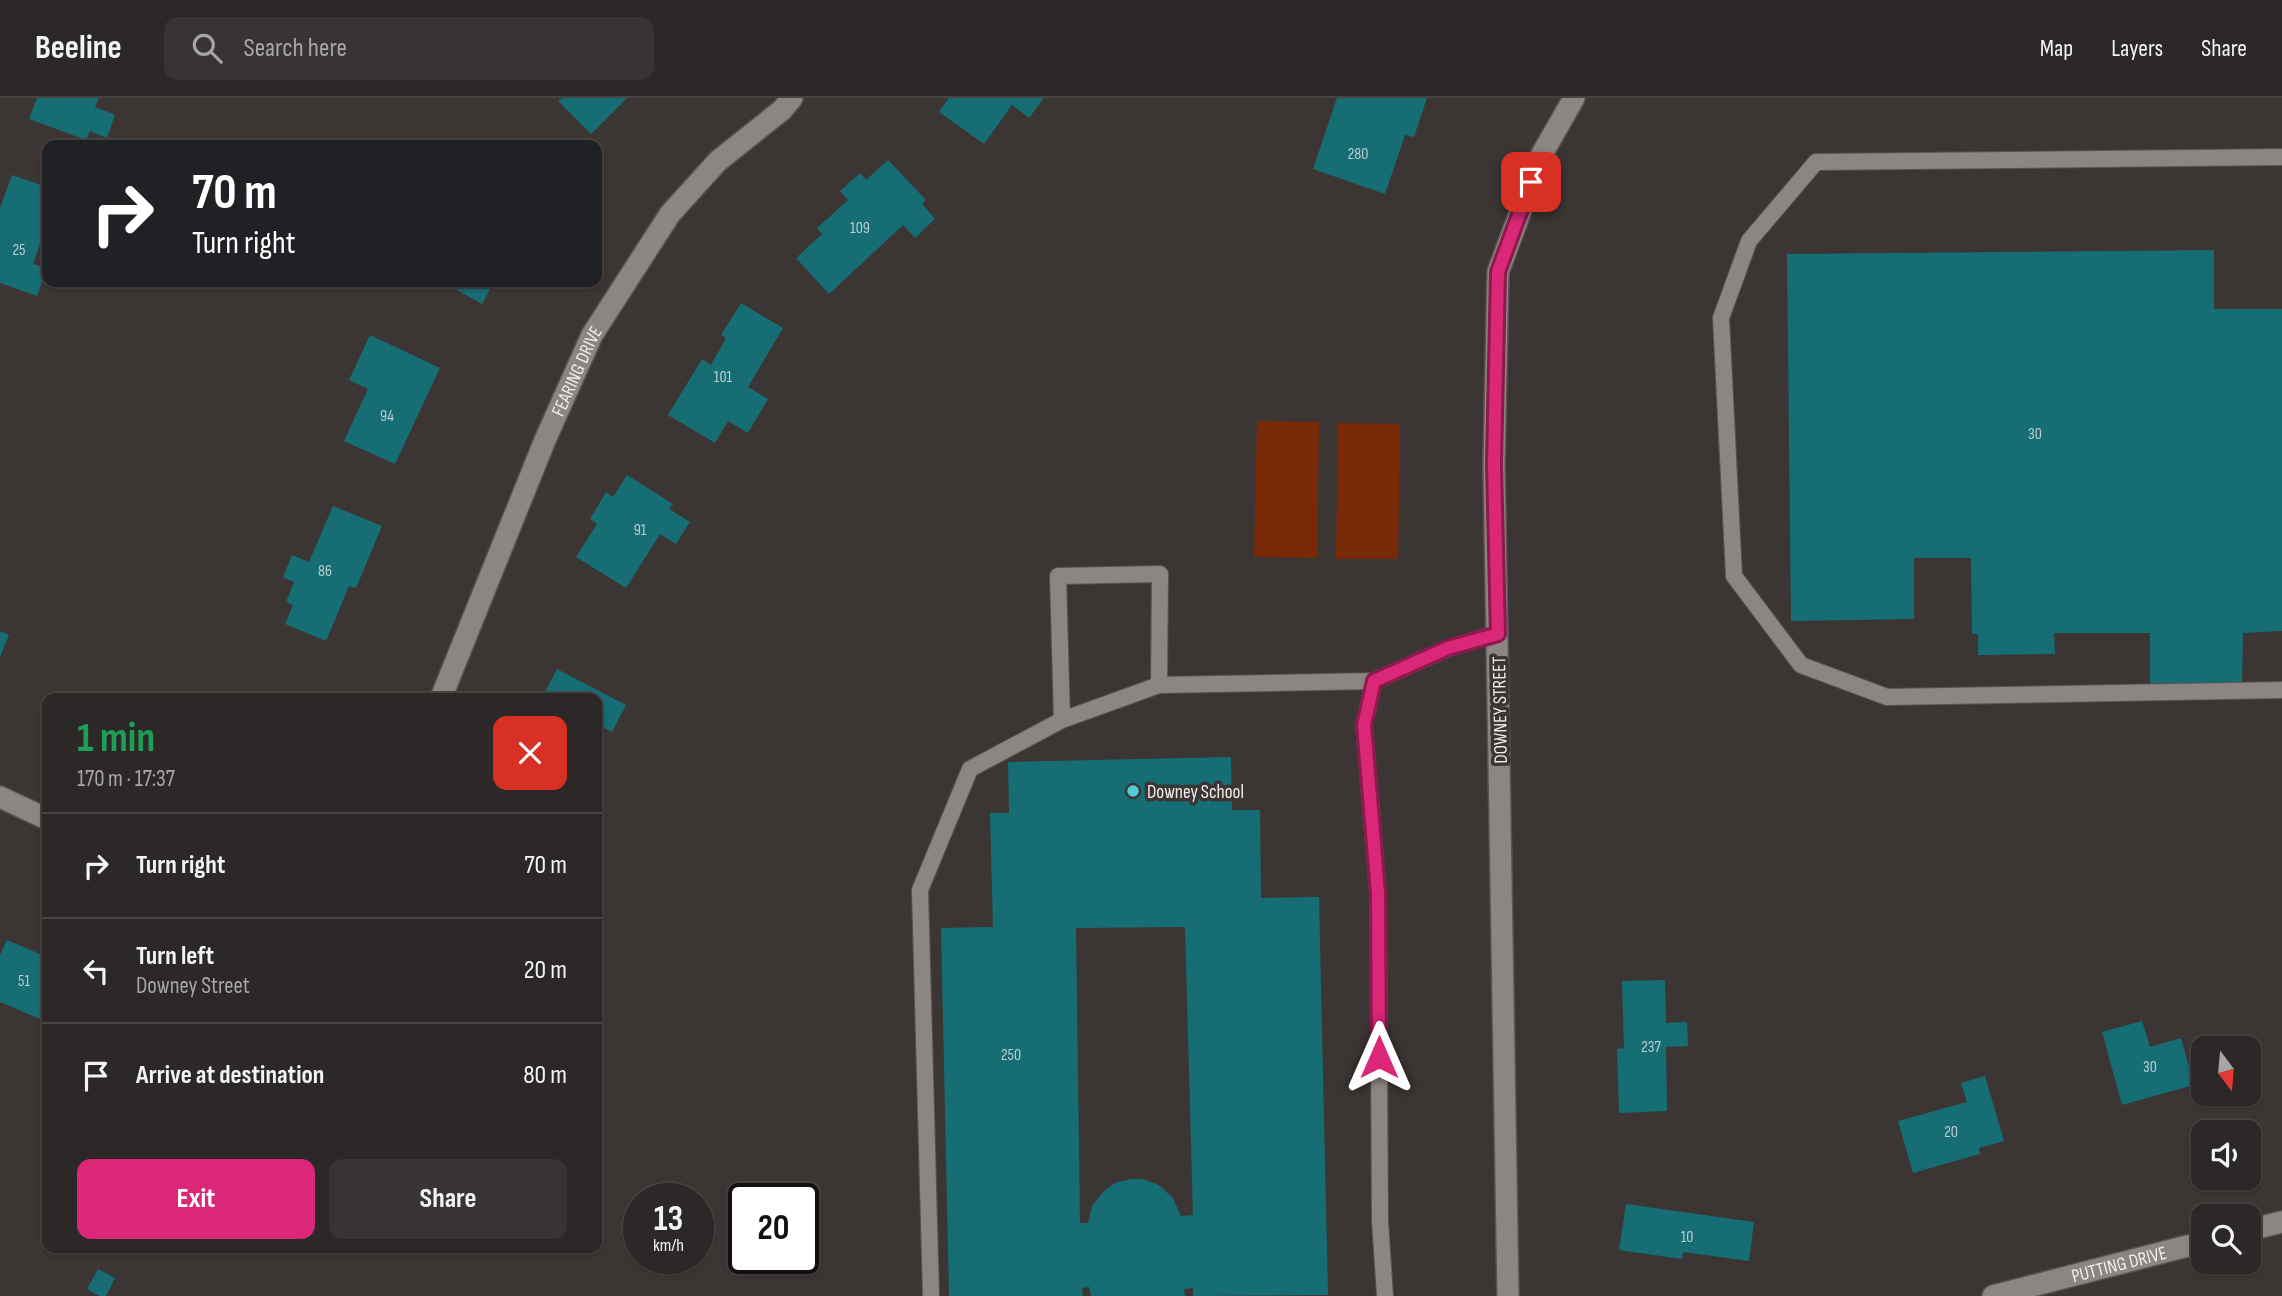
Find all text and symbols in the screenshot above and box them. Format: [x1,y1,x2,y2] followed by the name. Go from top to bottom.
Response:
[164,17,654,80] search box
[35,28,122,68] text: Beeline
[188,29,226,67] icon: search
[244,33,347,64] text: Search here
[2040,34,2073,63] text: Map
[2111,34,2163,63] text: Layers
[2201,34,2247,63] text: Share
[1348,145,1368,164] house number: 280
[1501,152,1561,212] pin
[1512,163,1550,201] icon: arrive
[192,164,277,223] text: 70 m
[77,168,168,259] icon: right
[850,219,870,238] house number: 109
[192,224,296,263] text: Turn right
[12,241,26,260] house number: 25
[547,322,608,420] street label: FEARING DRIVE
[714,368,733,387] house number: 101
[380,407,394,426] house number: 94
[2028,425,2042,444] house number: 30
[634,521,647,540] house number: 91
[318,562,332,581] house number: 86
[1488,656,1513,764] street label: DOWNEY STREET
[77,713,155,764] text: 1 min
[493,716,567,790] button: close
[77,765,175,793] text: 170 m · 17:37
[1147,781,1244,804] place label: Downey School
[1125,783,1141,799] marker: Downey School
[77,847,115,885] icon: right
[136,850,225,881] text: Turn right
[524,850,567,881] text: 70 m
[136,941,214,972] text: Turn left
[77,952,115,990] icon: left
[524,955,567,986] text: 20 m
[18,972,30,991] house number: 51
[136,972,250,1000] text: Downey Street
[1342,1020,1416,1094] position arrow
[2191,1036,2261,1106] north arrow
[2191,1036,2261,1274] map controls
[1641,1038,1661,1057] house number: 237
[1001,1046,1021,1065] house number: 250
[77,1057,115,1095] icon: arrive
[2143,1058,2157,1077] house number: 30
[136,1060,324,1091] text: Arrive at destination
[523,1060,567,1091] text: 80 m
[2191,1120,2261,1190] button: sound
[1944,1123,1958,1142] house number: 20
[77,1159,315,1239] button: Exit
[329,1159,567,1239] button: Share
[728,1183,819,1274] speed limit sign: 20
[654,1198,683,1241] text: 13
[2191,1204,2261,1274] button: search
[1681,1228,1693,1247] house number: 10
[653,1235,684,1256] text: km/h
[2069,1242,2169,1288] street label: PUTTING DRIVE

